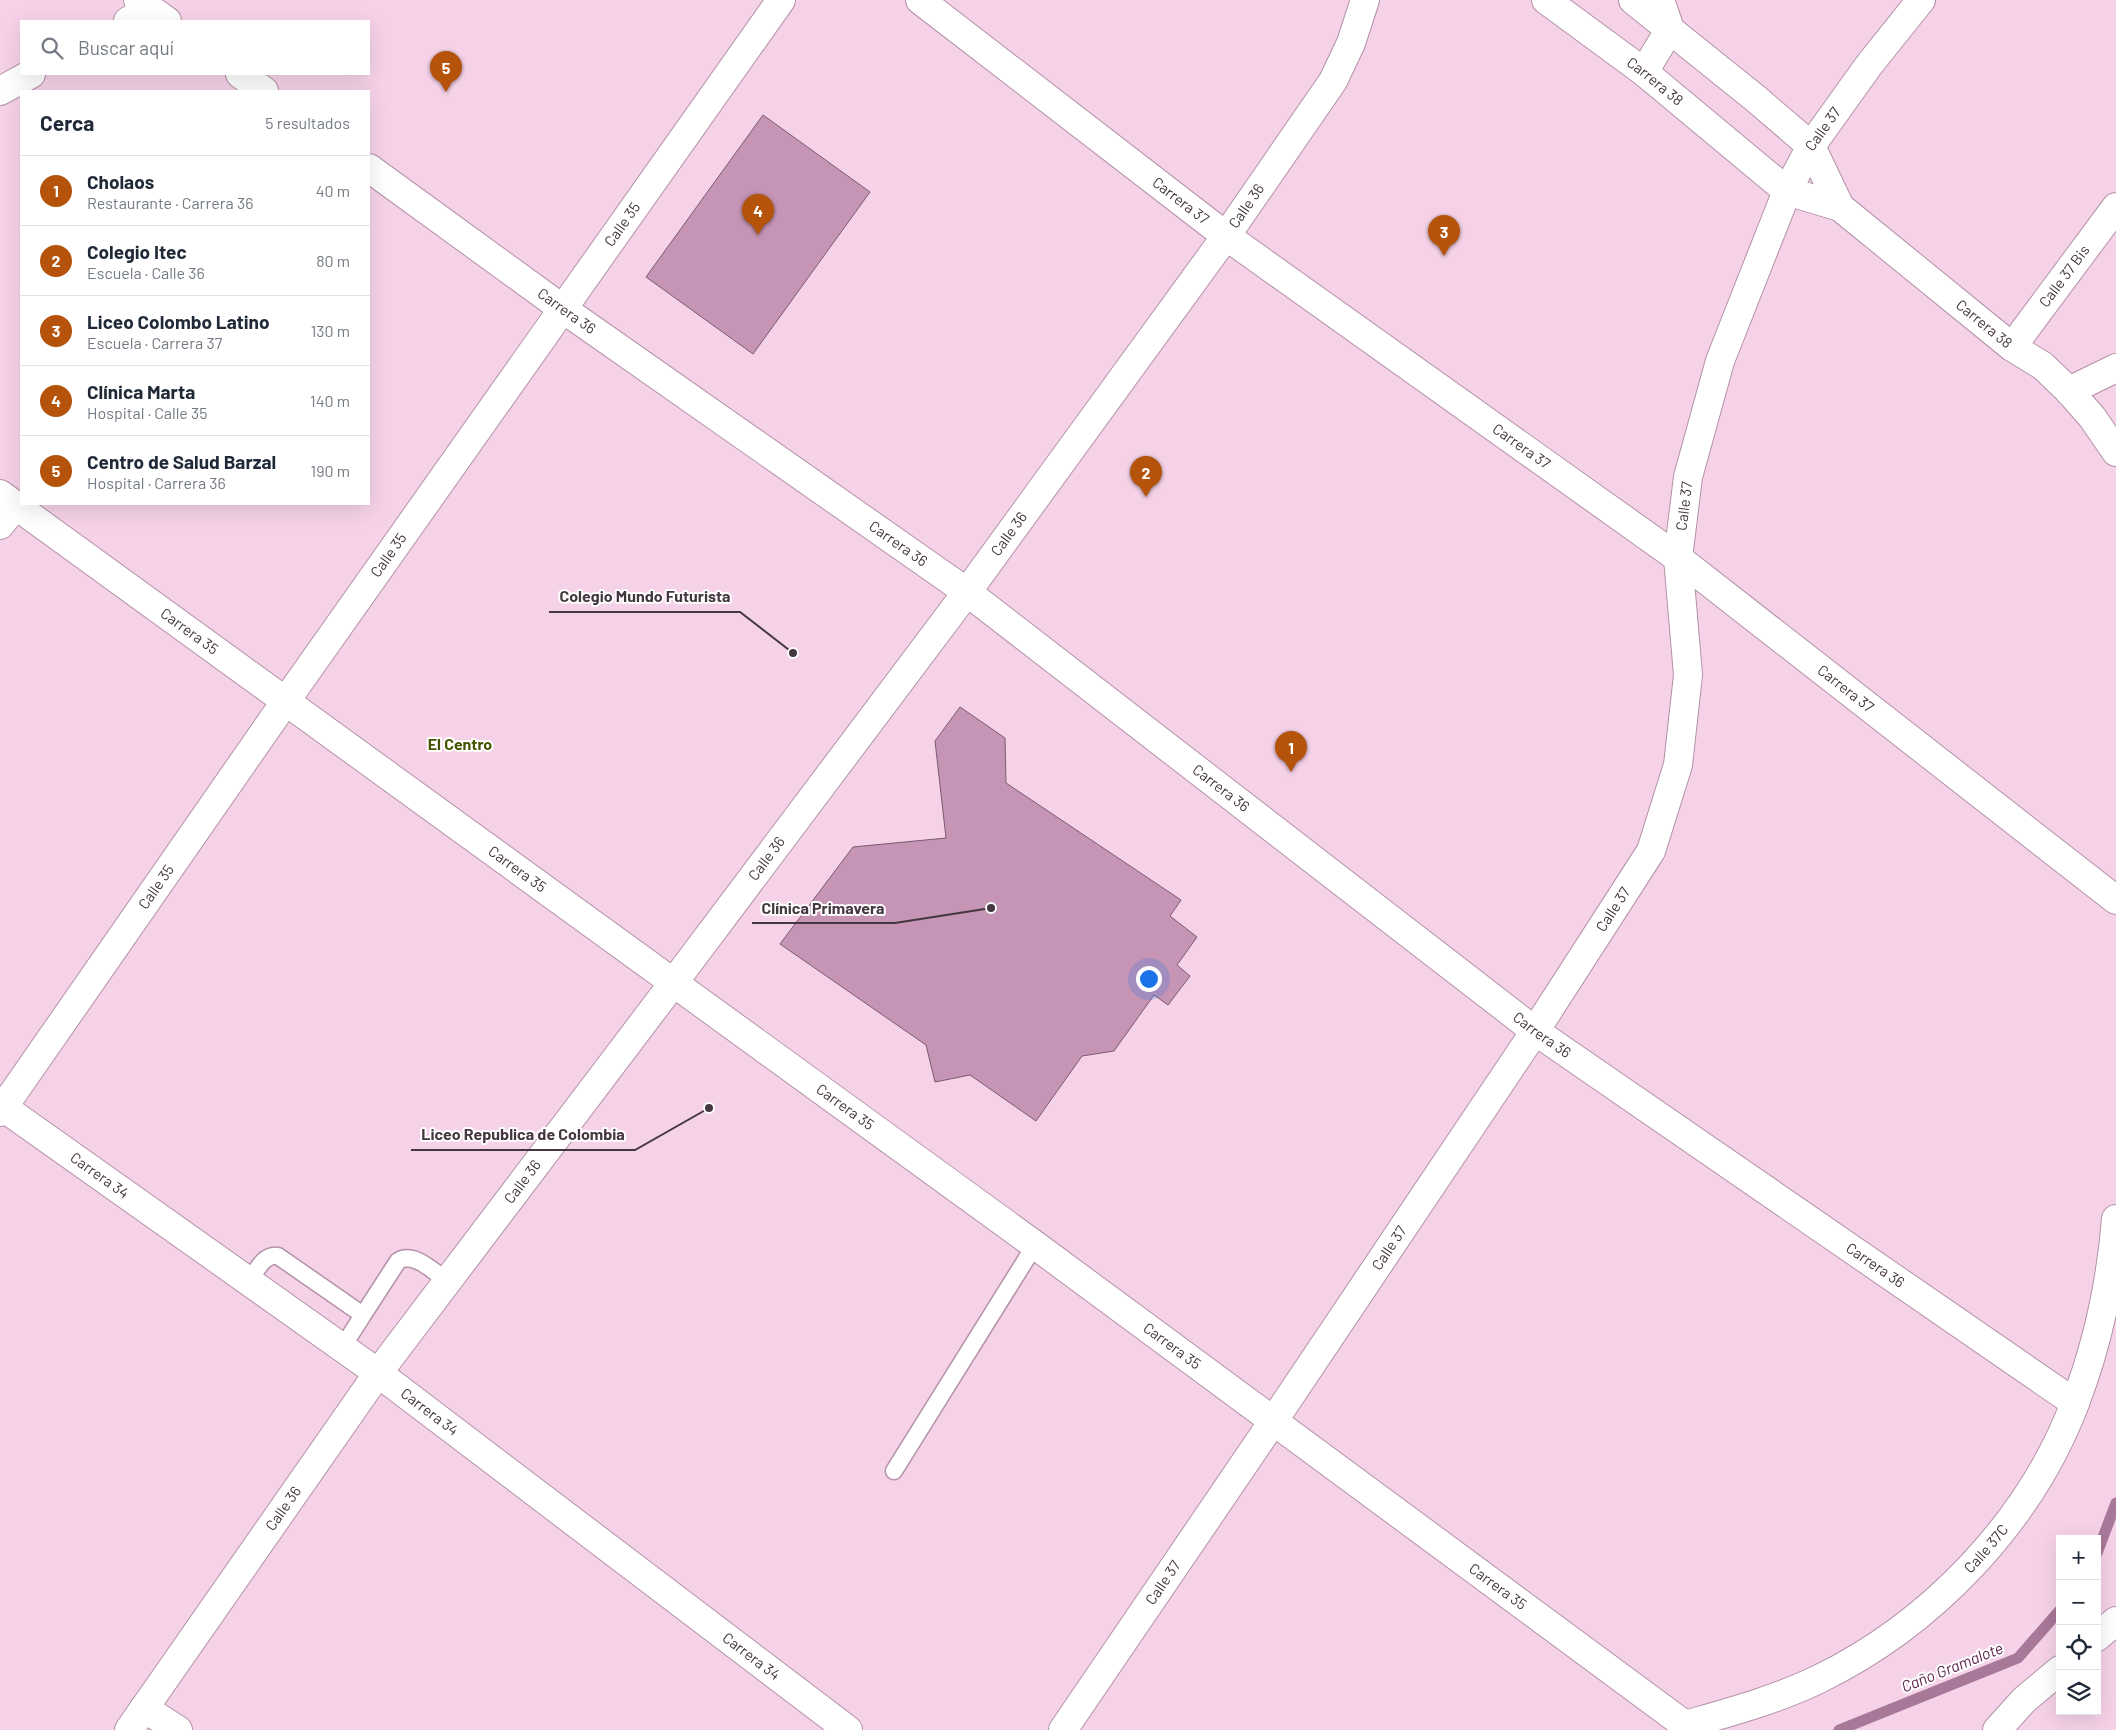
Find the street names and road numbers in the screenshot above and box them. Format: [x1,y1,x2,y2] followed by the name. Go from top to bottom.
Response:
[1624,53,1687,109] street label: Carrera 38
[1800,103,1844,154] street label: Calle 37
[1149,173,1213,228] street label: Carrera 37
[1224,180,1267,231] street label: Calle 36
[600,198,643,250] street label: Calle 35
[2035,241,2093,310] street label: Calle 37 Bis
[535,284,600,337] street label: Carrera 36
[1953,295,2016,352] street label: Carrera 38
[1490,419,1554,472] street label: Carrera 37
[1671,480,1695,532] street label: Calle 37
[986,508,1030,559] street label: Calle 36
[866,516,931,570] street label: Carrera 36
[366,529,410,580] street label: Calle 35
[158,604,222,658] street label: Carrera 35
[1814,660,1878,716] street label: Carrera 37
[1189,760,1254,815] street label: Carrera 36
[744,833,788,883] street label: Calle 36
[485,841,550,895] street label: Carrera 35
[134,861,177,912] street label: Calle 35
[1592,883,1633,935] street label: Calle 37
[1510,1007,1575,1061] street label: Carrera 36
[813,1079,878,1133] street label: Carrera 35
[67,1148,133,1202] street label: Carrera 34
[500,1156,544,1207] street label: Calle 36
[1367,1222,1410,1273] street label: Calle 37
[1843,1238,1908,1291] street label: Carrera 36
[1140,1318,1205,1373] street label: Carrera 35
[398,1384,462,1439] street label: Carrera 34
[261,1482,304,1534] street label: Calle 36
[1960,1520,2011,1576] street label: Calle 37C
[1141,1557,1184,1608] street label: Calle 37
[1466,1559,1531,1613] street label: Carrera 35
[719,1628,784,1683] street label: Carrera 34

